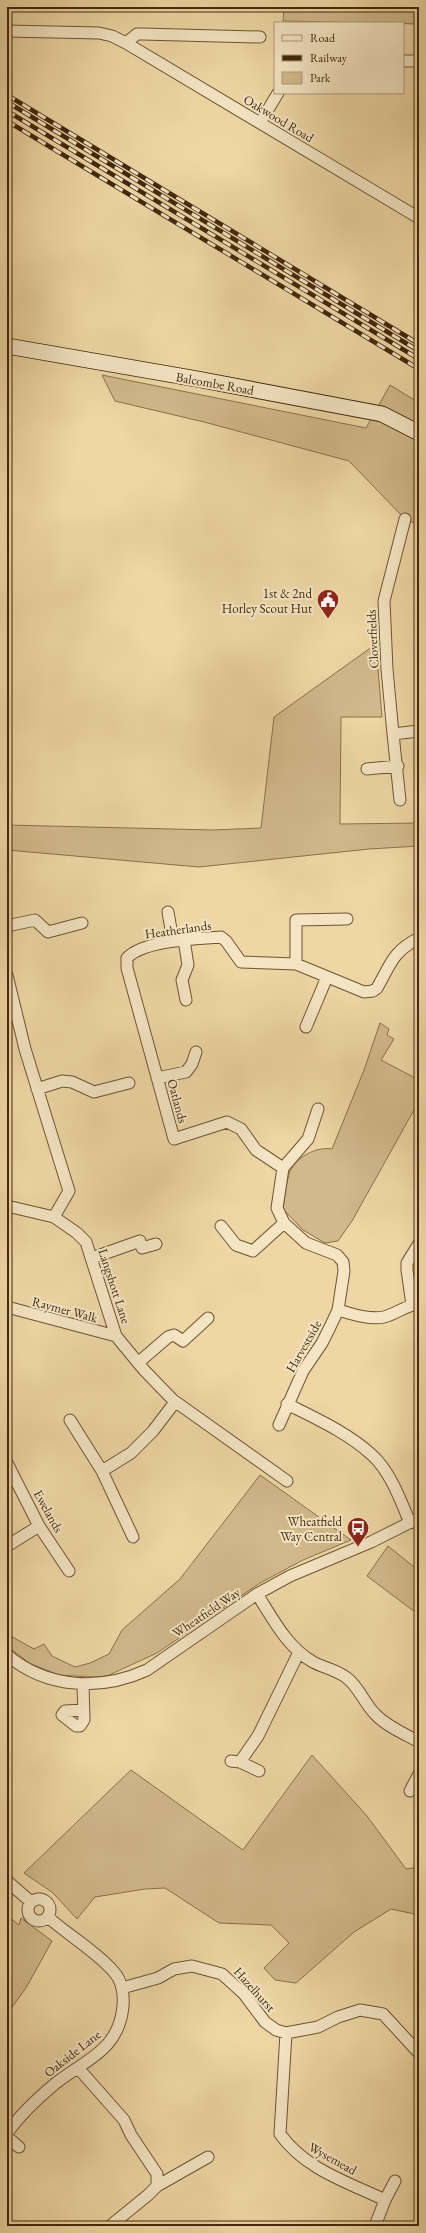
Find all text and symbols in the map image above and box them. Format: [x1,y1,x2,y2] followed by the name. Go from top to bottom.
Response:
[274,22,404,94] legend
[310,30,336,46] text: Road
[310,50,348,66] text: Railway
[310,70,331,86] text: Park
[240,91,317,146] street label: Oakwood Road
[174,368,256,399] street label: Balcombe Road
[222,585,312,617] place label: 1st & 2nd Horley Scout Hut
[315,587,341,620] public building icon: 1st & 2nd Horley Scout Hut
[362,609,383,669] street label: Cloverfields
[144,916,212,943] street label: Heatherlands
[163,1077,192,1125] street label: Oatlands
[94,1246,135,1326] street label: Langshott Lane
[30,1293,100,1327] street label: Raymer Walk
[282,1317,325,1376] street label: Harvestside
[30,1487,67,1536] street label: Ewelands
[280,1513,342,1545] place label: Wheatfield Way Central
[345,1515,371,1548] bus stop icon: Wheatfield Way Central
[169,1583,244,1641] street label: Wheatfield Way
[230,1963,279,2015] street label: Hazelhurst
[40,2026,104,2081] street label: Oakside Lane
[306,2138,360,2179] street label: Wysemead

